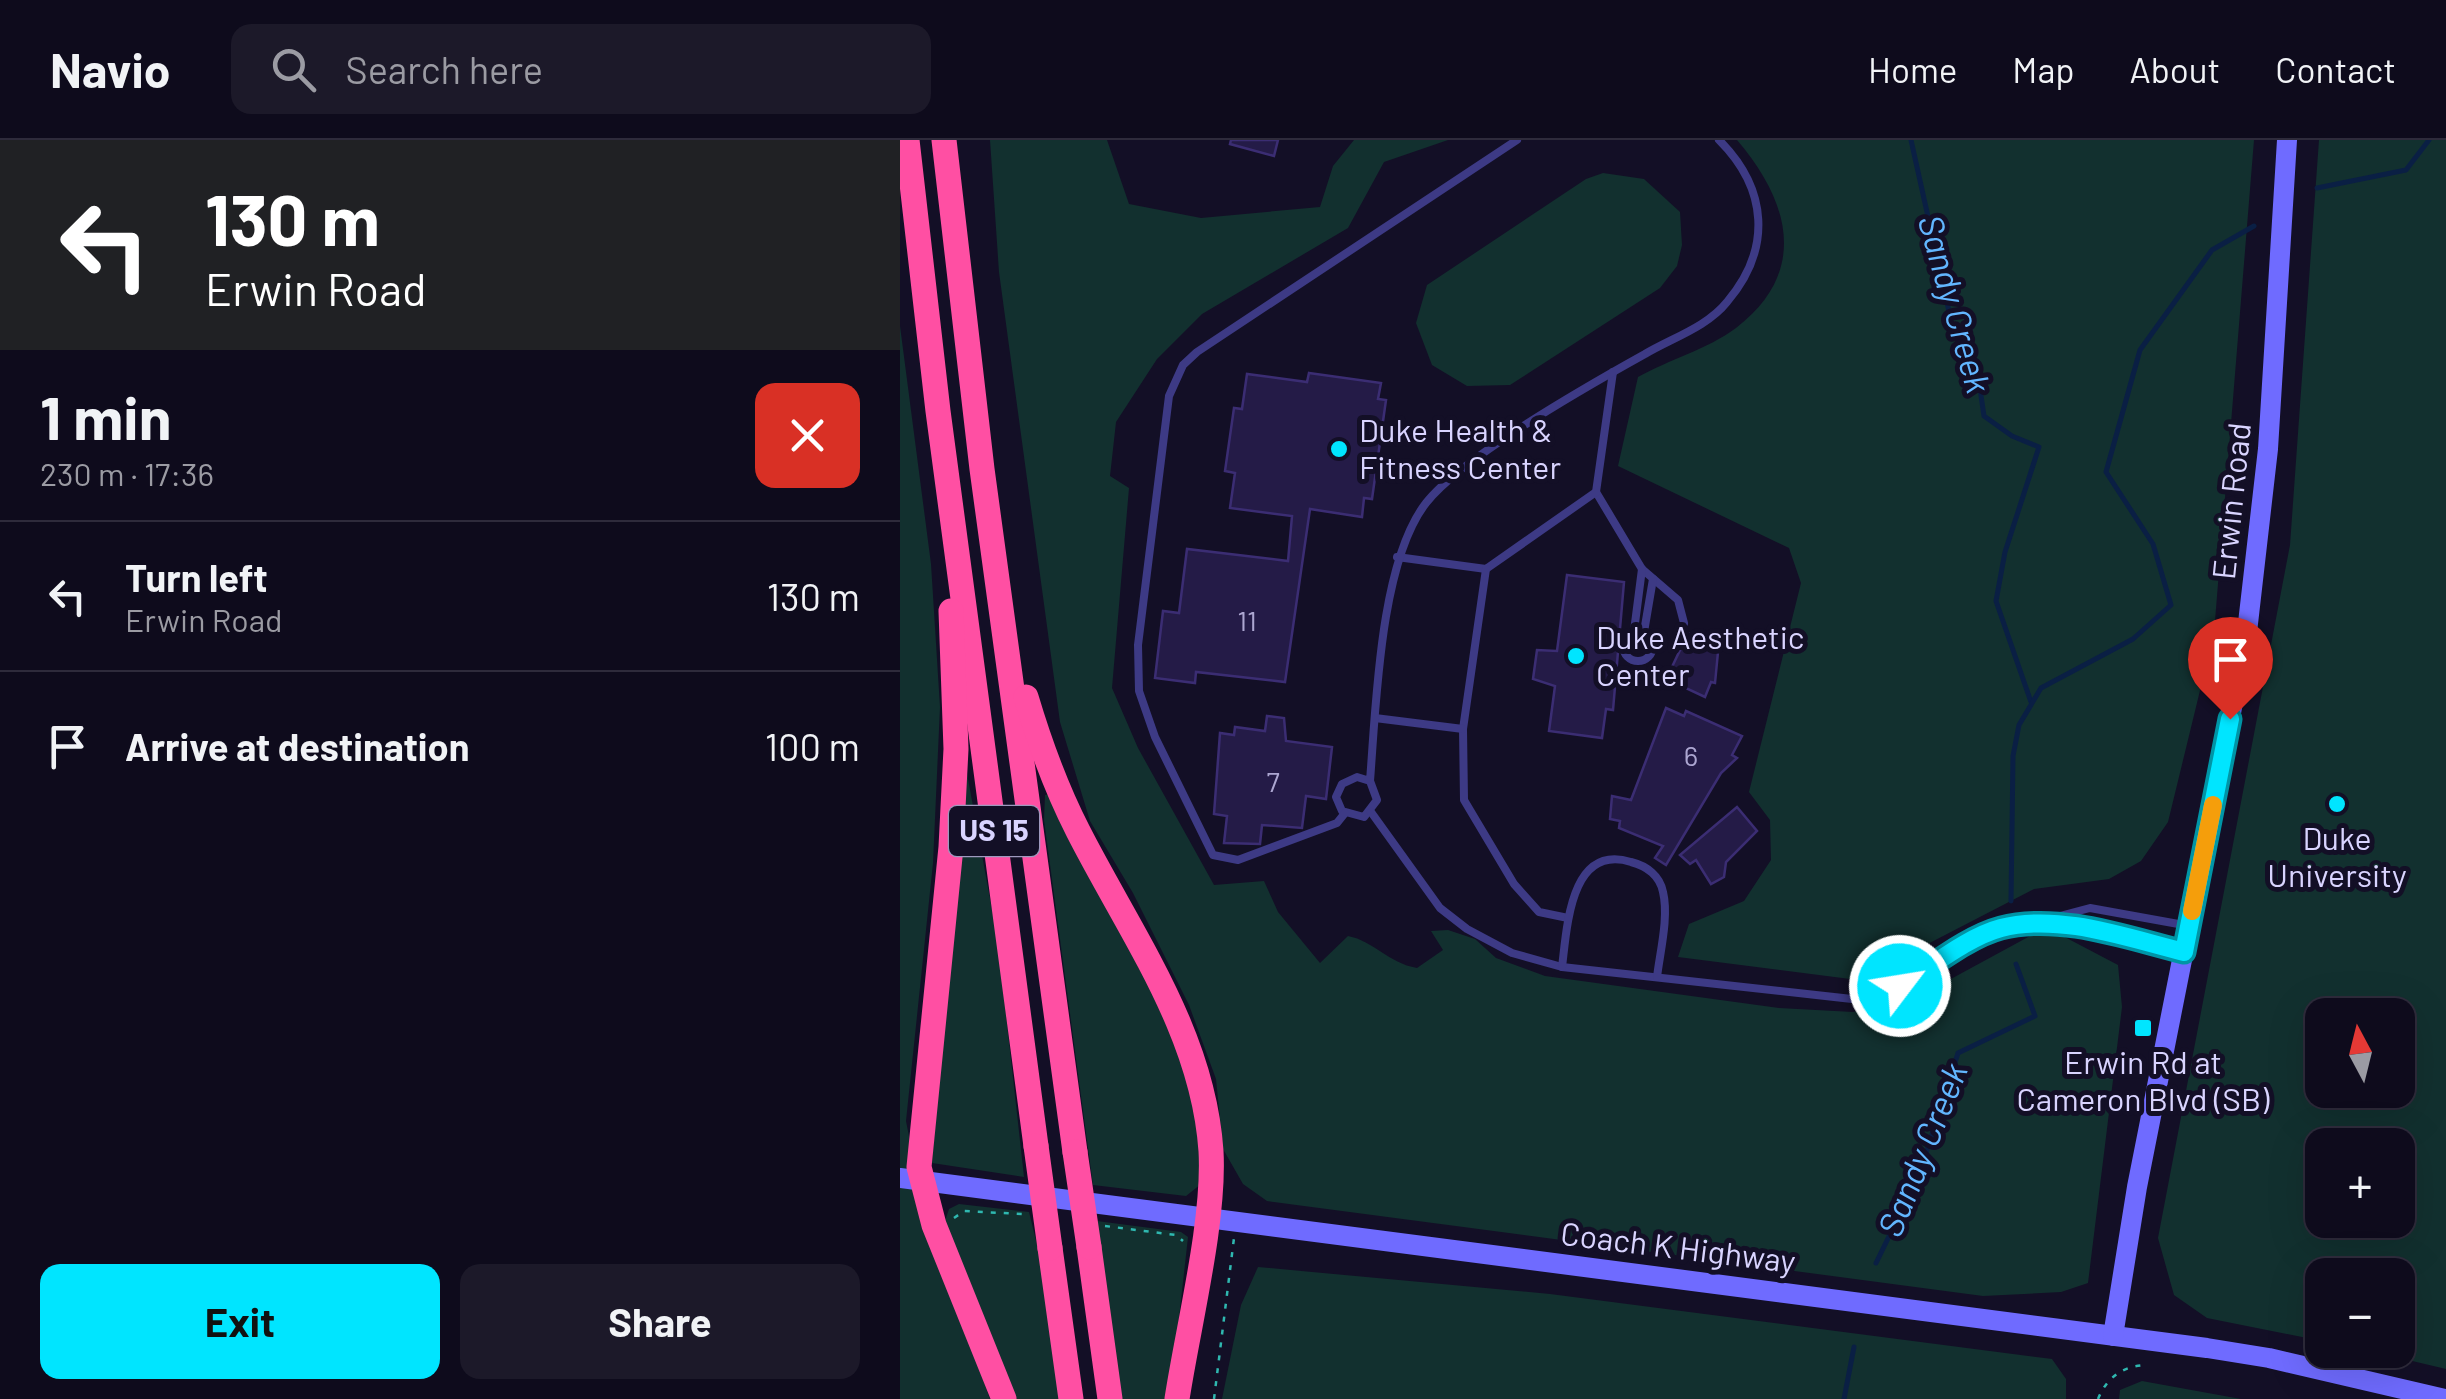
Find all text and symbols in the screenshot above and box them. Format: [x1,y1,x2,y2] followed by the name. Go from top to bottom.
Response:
[231,24,931,114] search box
[50,40,171,98] text: Navio
[266,42,321,97] icon: search
[346,46,543,92] text: Search here
[1868,48,1957,90] text: Home
[2012,48,2075,90] text: Map
[2130,48,2220,90] text: About
[2275,48,2396,90] text: Contact
[205,176,380,260] text: 130 m
[40,180,170,310] icon: left
[1910,210,2001,397] water label: Sandy Creek
[205,261,427,315] text: Erwin Road
[40,380,171,452] text: 1 min
[755,383,860,488] button: close
[1359,410,1561,485] place label: Duke Health & Fitness Center
[2203,420,2257,581] street label: Erwin Road
[1328,438,1350,460] marker: Duke Health & Fitness Center
[40,454,214,492] text: 230 m · 17:36
[125,554,268,600] text: Turn left
[40,569,95,624] icon: left
[767,573,860,619] text: 130 m
[125,600,283,638] text: Erwin Road
[1237,603,1257,637] house number: 11
[1596,617,1804,692] place label: Duke Aesthetic Center
[2188,617,2273,720] pin
[2203,632,2258,687] icon: arrive
[1565,645,1587,667] marker: Duke Aesthetic Center
[40,719,95,774] icon: arrive
[125,723,470,769] text: Arrive at destination
[765,723,860,769] text: 100 m
[1684,738,1698,772] house number: 6
[1266,764,1280,798] house number: 7
[2326,793,2348,815] marker: Duke University
[949,806,1039,856] road number: US 15
[2267,818,2407,893] place label: Duke University
[1848,934,1952,1038] position arrow
[2305,998,2415,1108] north arrow
[2305,998,2415,1368] map controls
[2132,1017,2154,1039] marker: Erwin Rd at Cameron Blvd (SB)
[2017,1042,2270,1117] place label: Erwin Rd at Cameron Blvd (SB)
[1867,1056,1975,1242] water label: Sandy Creek
[2305,1128,2415,1238] button: +
[1559,1213,1798,1279] street label: Coach K Highway
[2305,1258,2415,1368] button: −
[40,1264,440,1379] button: Exit
[460,1264,860,1379] button: Share

